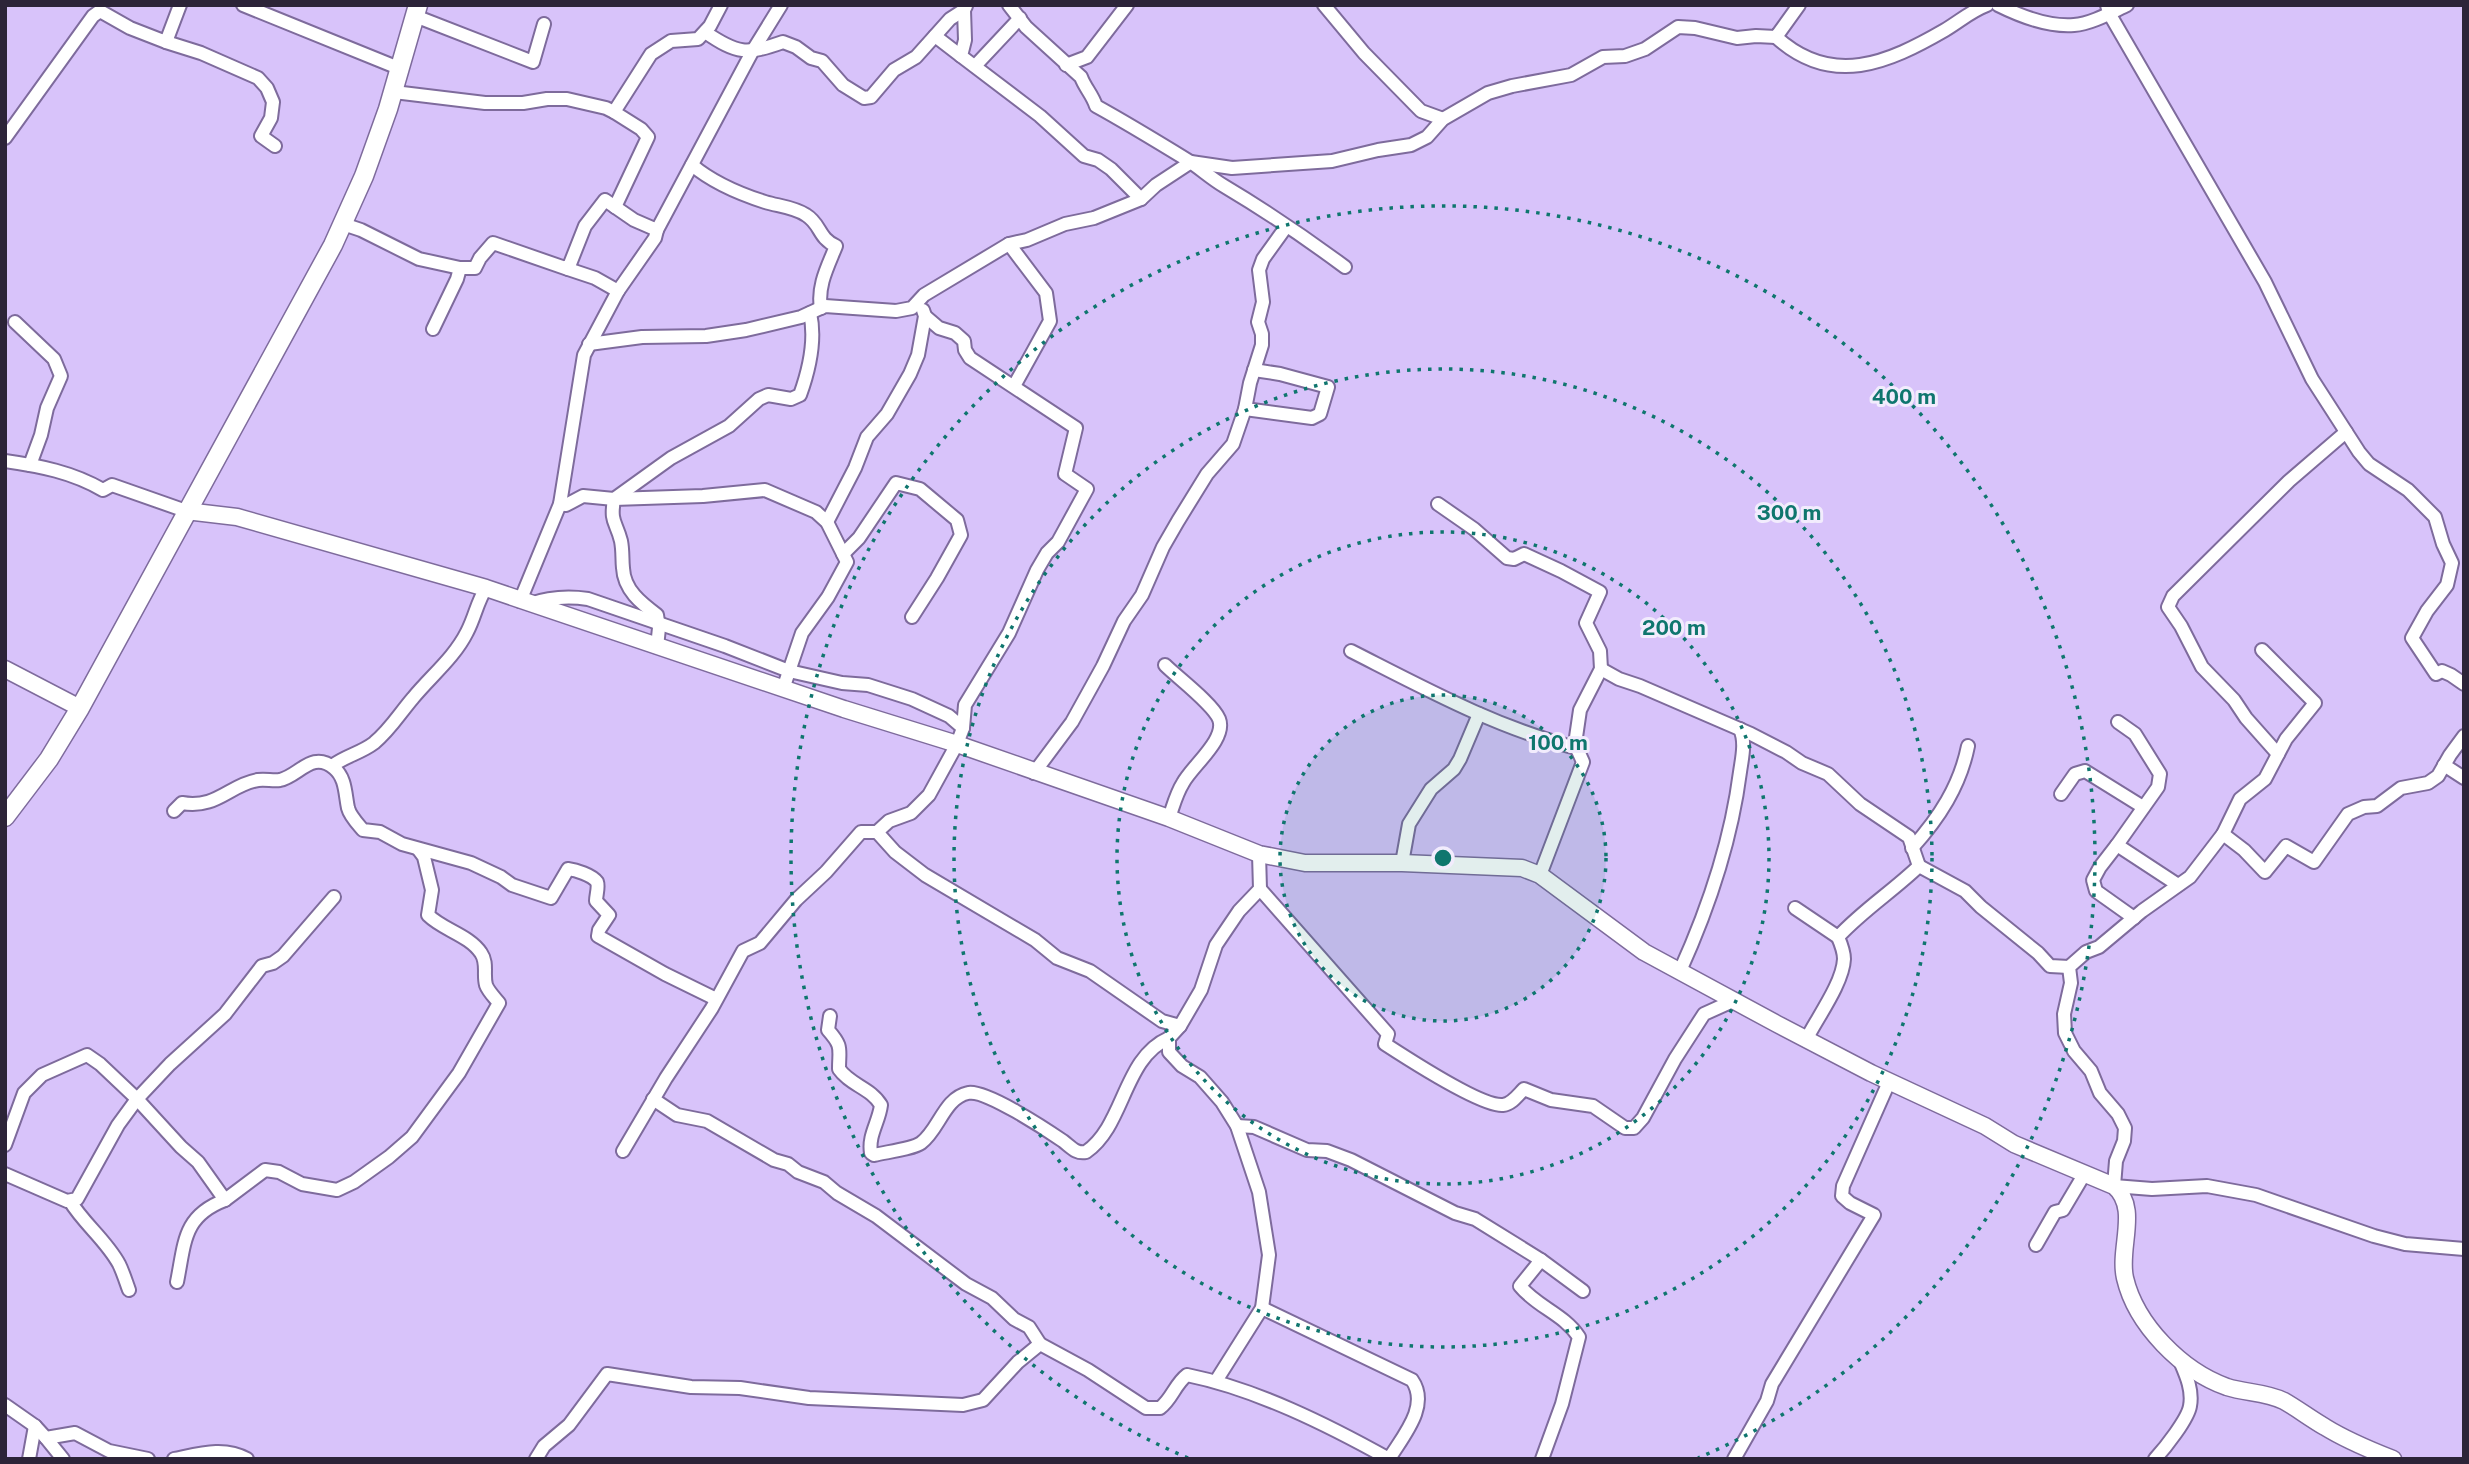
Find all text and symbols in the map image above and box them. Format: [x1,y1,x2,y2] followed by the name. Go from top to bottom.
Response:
[1872,384,1936,409] text: 400 m
[1757,500,1821,525] text: 300 m
[1642,615,1706,640] text: 200 m
[1528,730,1588,755] text: 100 m
[1431,846,1455,870] centre of rings

